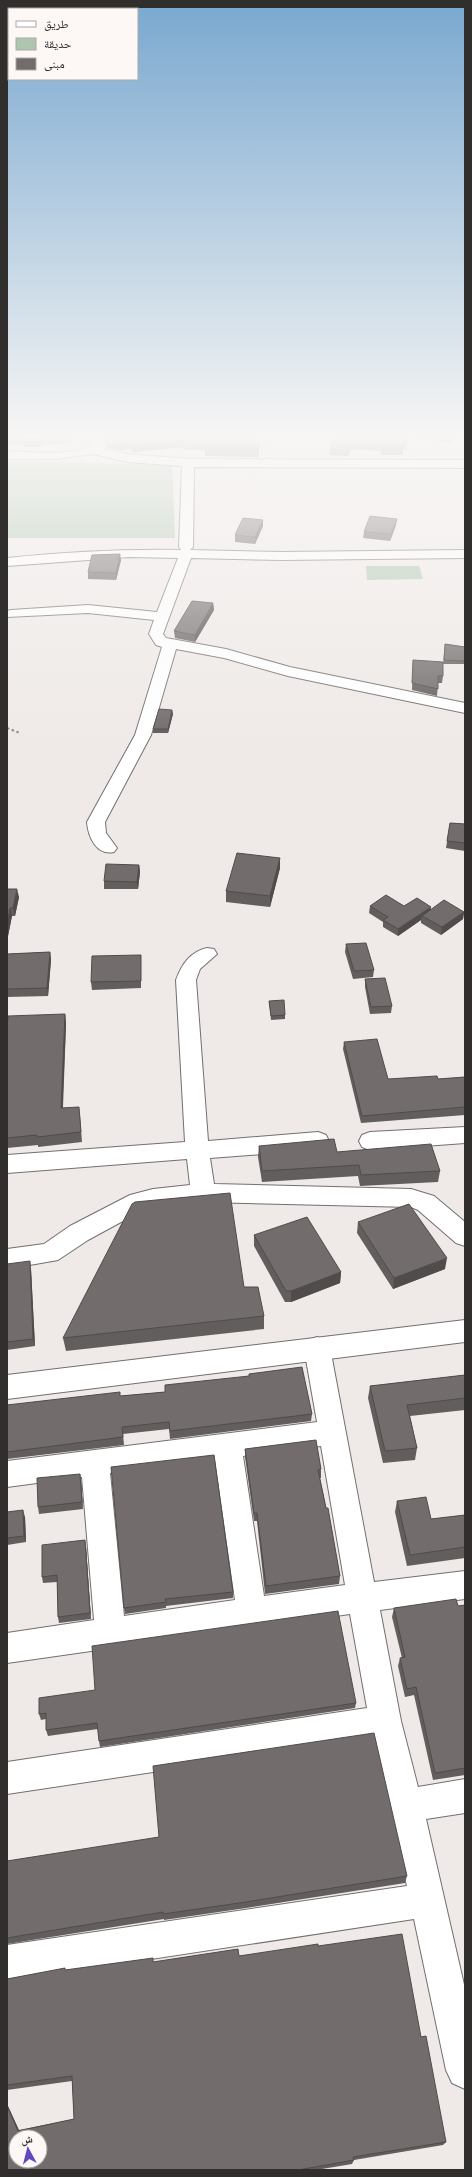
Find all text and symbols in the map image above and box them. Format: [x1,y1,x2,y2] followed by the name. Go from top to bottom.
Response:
[8,8,138,80] legend
[44,16,69,31] text: طريق
[44,36,72,51] text: حديقة
[44,56,65,71] text: مبنى
[8,2129,48,2169] north arrow
[20,2131,34,2148] text: ش

